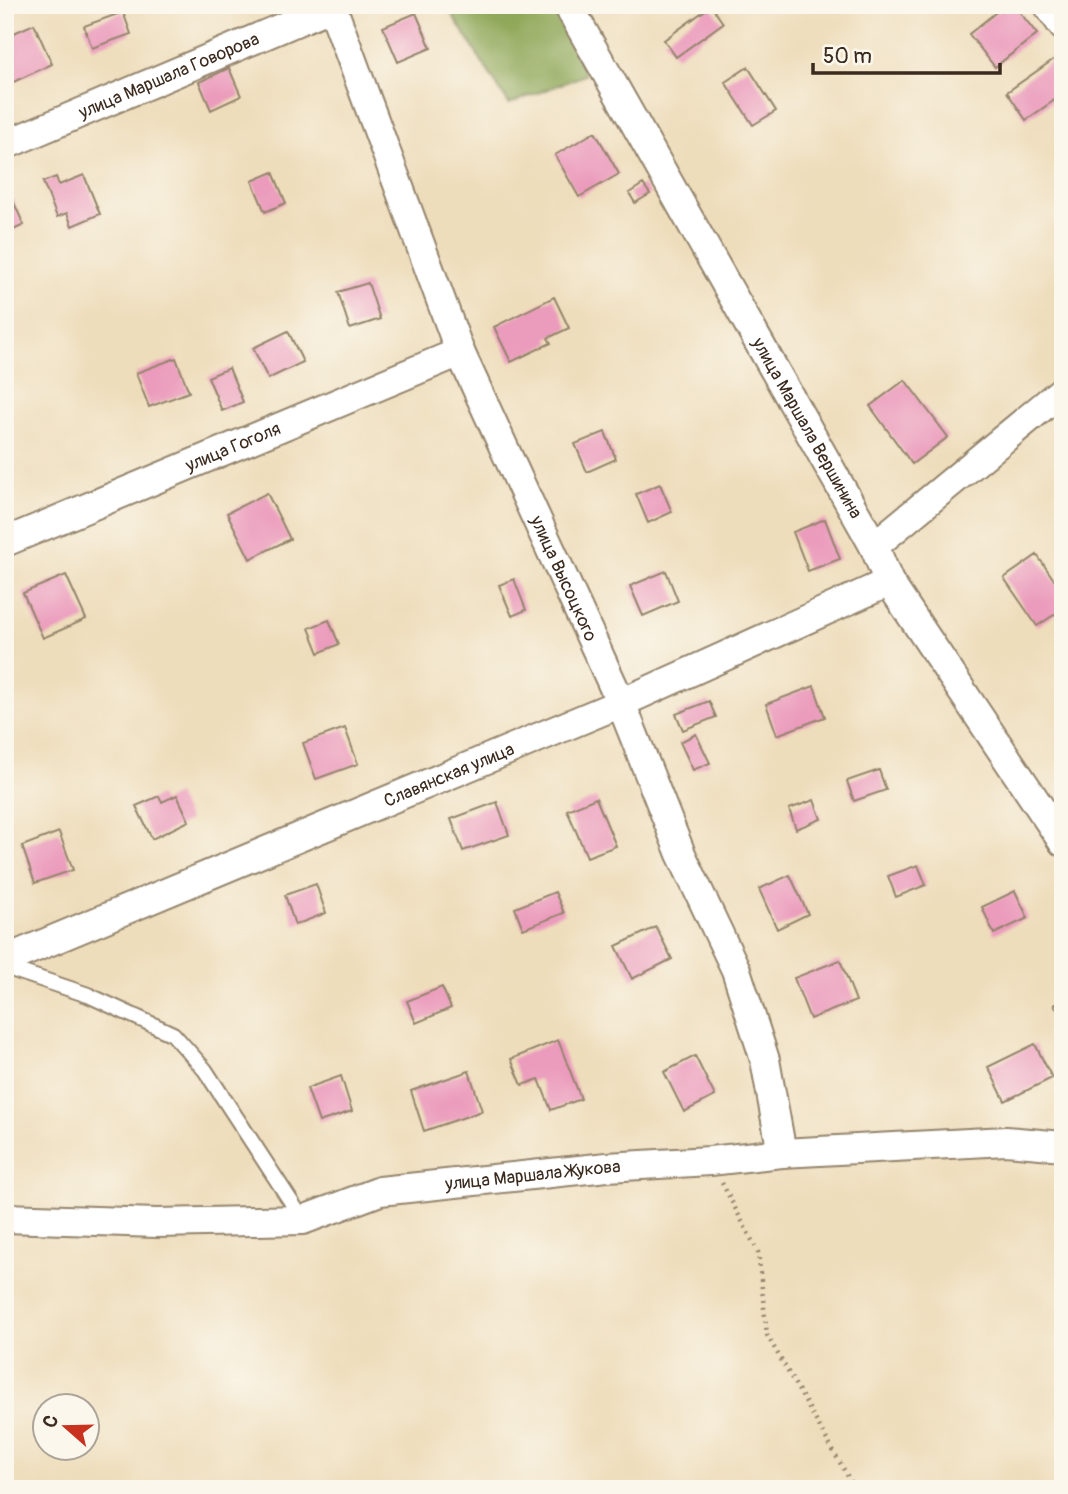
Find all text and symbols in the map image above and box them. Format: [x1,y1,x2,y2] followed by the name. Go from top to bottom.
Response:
[74,27,263,124] street label: улица Маршала Говорова
[813,32,1000,76] scale bar
[823,43,872,70] text: 50 m
[747,333,868,523] street label: улица Маршала Вершинина
[181,417,284,477] street label: улица Гоголя
[525,511,603,645] street label: улица Высоцкого
[380,737,518,812] street label: Славянская улица
[443,1155,621,1196] street label: улица Маршала Жукова
[32,1392,102,1462] north arrow
[38,1412,64,1431] text: С

